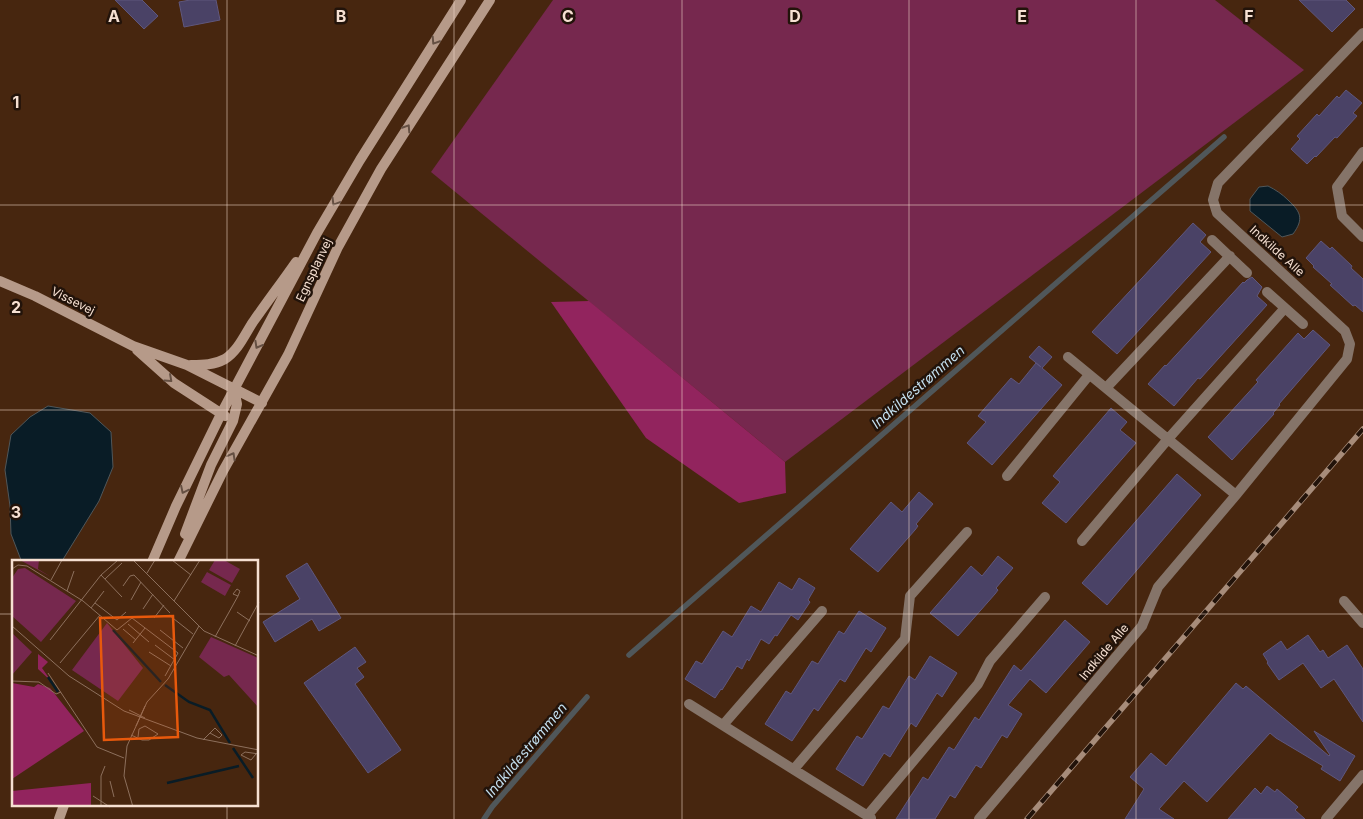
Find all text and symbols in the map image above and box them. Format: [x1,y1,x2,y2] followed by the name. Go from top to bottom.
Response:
[108,6,120,26] text: A
[336,6,346,26] text: B
[562,6,574,26] text: C
[789,6,801,26] text: D
[1017,6,1027,26] text: E
[1244,6,1254,26] text: F
[432,35,441,45] one-way arrow
[13,92,19,112] text: 1
[401,124,411,133] one-way arrow
[332,197,342,206] one-way arrow
[1247,222,1308,279] street label: Indkilde Alle
[292,236,335,304] street label: Egnsplanvej
[49,283,98,318] street label: Vissevej
[11,297,21,317] text: 2
[254,340,264,349] one-way arrow
[868,341,968,432] water label: Indkildestrømmen
[163,373,172,382] one-way arrow
[226,452,236,461] one-way arrow
[180,484,190,493] one-way arrow
[11,502,21,522] text: 3
[12,560,259,806] inset map
[1076,620,1131,683] street label: Indkilde Alle
[481,699,570,800] water label: Indkildestrømmen

